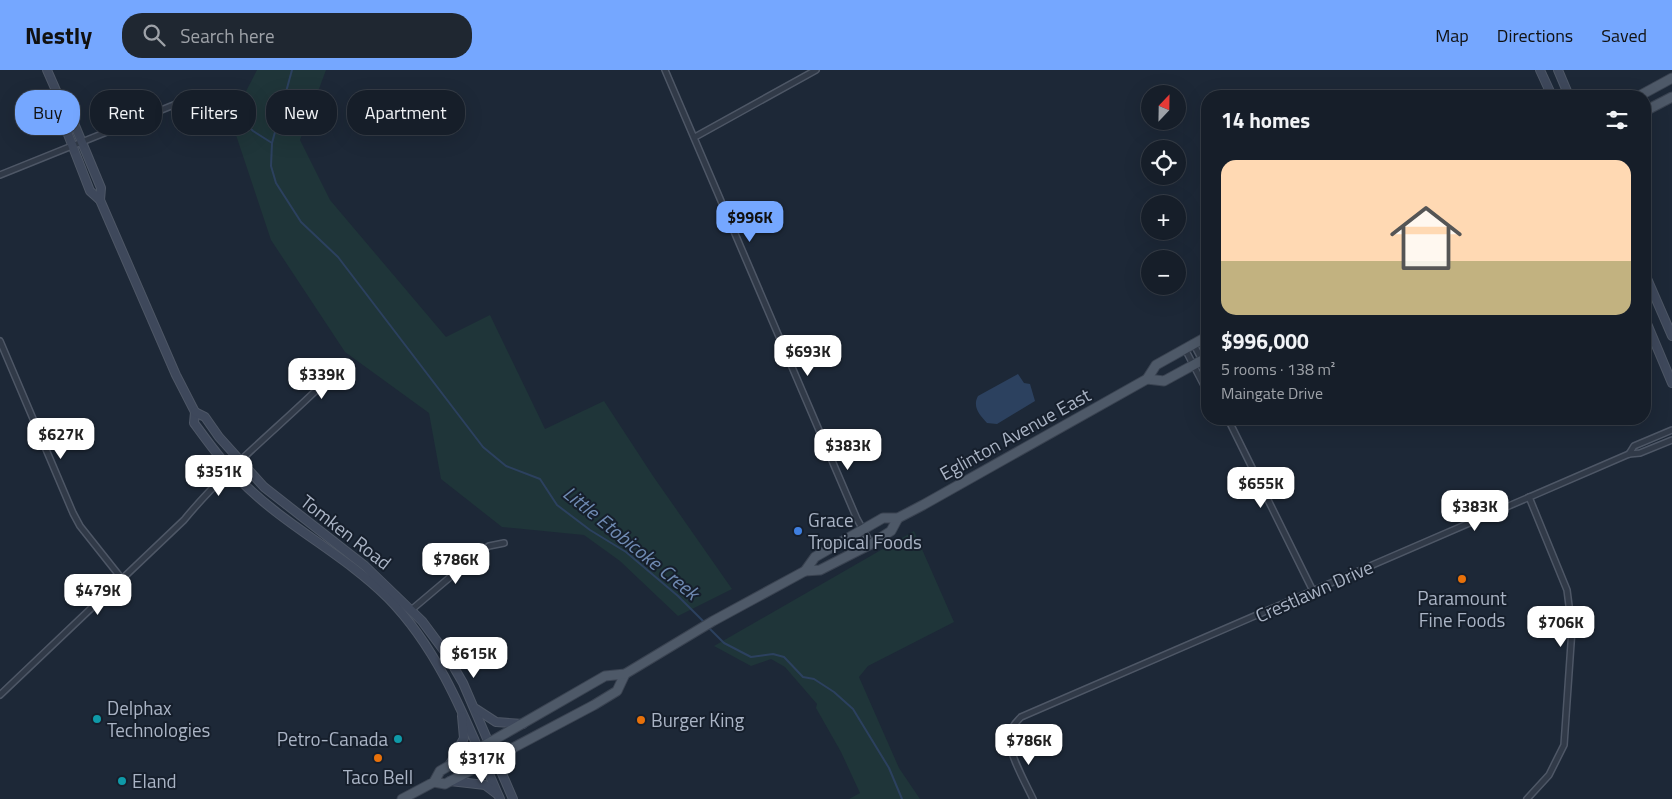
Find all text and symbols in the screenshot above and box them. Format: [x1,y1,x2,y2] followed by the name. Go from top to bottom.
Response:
[122,13,472,58] search box
[25,17,92,53] text: Nestly
[140,21,168,49] icon: search
[180,21,275,50] text: Search here
[1435,22,1469,49] text: Map
[1497,22,1573,49] text: Directions
[1601,22,1647,49] text: Saved
[1141,85,1186,130] north arrow
[1141,85,1186,295] map controls
[15,90,80,135] chip: Buy
[90,90,162,135] chip: Rent
[172,90,256,135] chip: Filters
[266,90,337,135] chip: New
[347,90,465,135] chip: Apartment
[1221,104,1310,136] text: 14 homes
[1603,106,1631,134] icon: filters
[1141,140,1186,185] button: locate
[1381,193,1471,283] icon: home
[1141,195,1186,240] button: +
[715,200,785,243] pin: $996K
[727,205,773,229] text: $996K
[1141,250,1186,295] button: −
[1221,325,1309,357] text: $996,000
[773,334,843,377] pin: $693K
[785,339,831,363] text: $693K
[1221,357,1335,381] text: 5 rooms · 138 m²
[287,358,357,400] pin: $339K
[299,362,345,386] text: $339K
[934,380,1096,487] street label: Eglinton Avenue East
[1221,381,1323,405] text: Maingate Drive
[26,418,96,460] pin: $627K
[38,422,84,446] text: $627K
[813,428,883,471] pin: $383K
[825,433,871,457] text: $383K
[184,454,254,497] pin: $351K
[196,459,242,483] text: $351K
[1226,466,1296,509] pin: $655K
[1238,471,1284,495] text: $655K
[556,478,708,609] water label: Little Etobicoke Creek
[295,487,398,576] street label: Tomken Road
[1440,490,1510,532] pin: $383K
[1452,494,1498,518] text: $383K
[808,505,922,556] place label: Grace Tropical Foods
[792,525,804,537] marker: Grace Tropical Foods
[421,542,491,585] pin: $786K
[433,547,479,571] text: $786K
[1250,552,1377,629] street label: Crestlawn Drive
[1456,573,1468,585] marker: Paramount Fine Foods
[63,574,133,616] pin: $479K
[75,578,121,602] text: $479K
[1417,583,1507,634] place label: Paramount Fine Foods
[1526,606,1596,648] pin: $706K
[1538,610,1584,634] text: $706K
[439,636,509,679] pin: $615K
[451,641,497,665] text: $615K
[107,693,211,744] place label: Delphax Technologies
[651,705,745,734] place label: Burger King
[91,713,103,725] marker: Delphax Technologies
[635,714,647,726] marker: Burger King
[277,724,388,753] place label: Petro-Canada
[994,724,1064,766] pin: $786K
[1006,728,1052,752] text: $786K
[392,733,404,745] marker: Petro-Canada
[447,742,517,784] pin: $317K
[459,746,505,770] text: $317K
[372,752,384,764] marker: Taco Bell
[343,762,413,791] place label: Taco Bell
[132,766,177,795] place label: Eland
[116,775,128,787] marker: Eland

